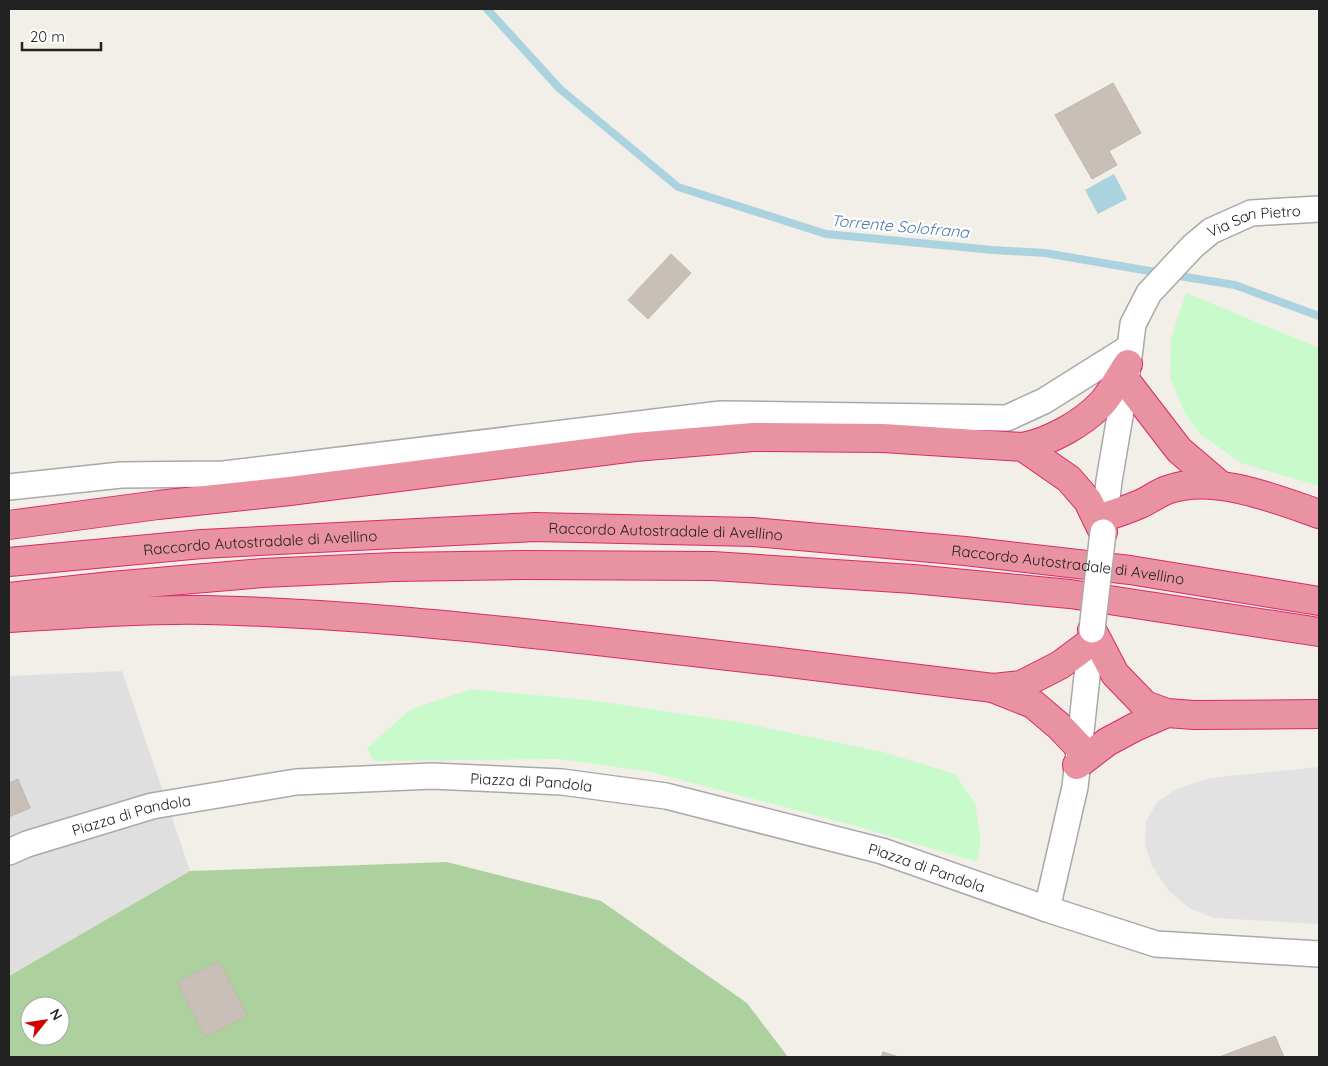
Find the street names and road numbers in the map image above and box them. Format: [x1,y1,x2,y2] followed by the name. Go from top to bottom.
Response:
[1204,201,1301,241] street label: Via San Pietro
[548,518,784,544] street label: Raccordo Autostradale di Avellino
[142,526,378,559] street label: Raccordo Autostradale di Avellino
[951,540,1186,588] street label: Raccordo Autostradale di Avellino
[470,768,594,796] street label: Piazza di Pandola
[69,790,192,839] street label: Piazza di Pandola
[866,838,988,896] street label: Piazza di Pandola

